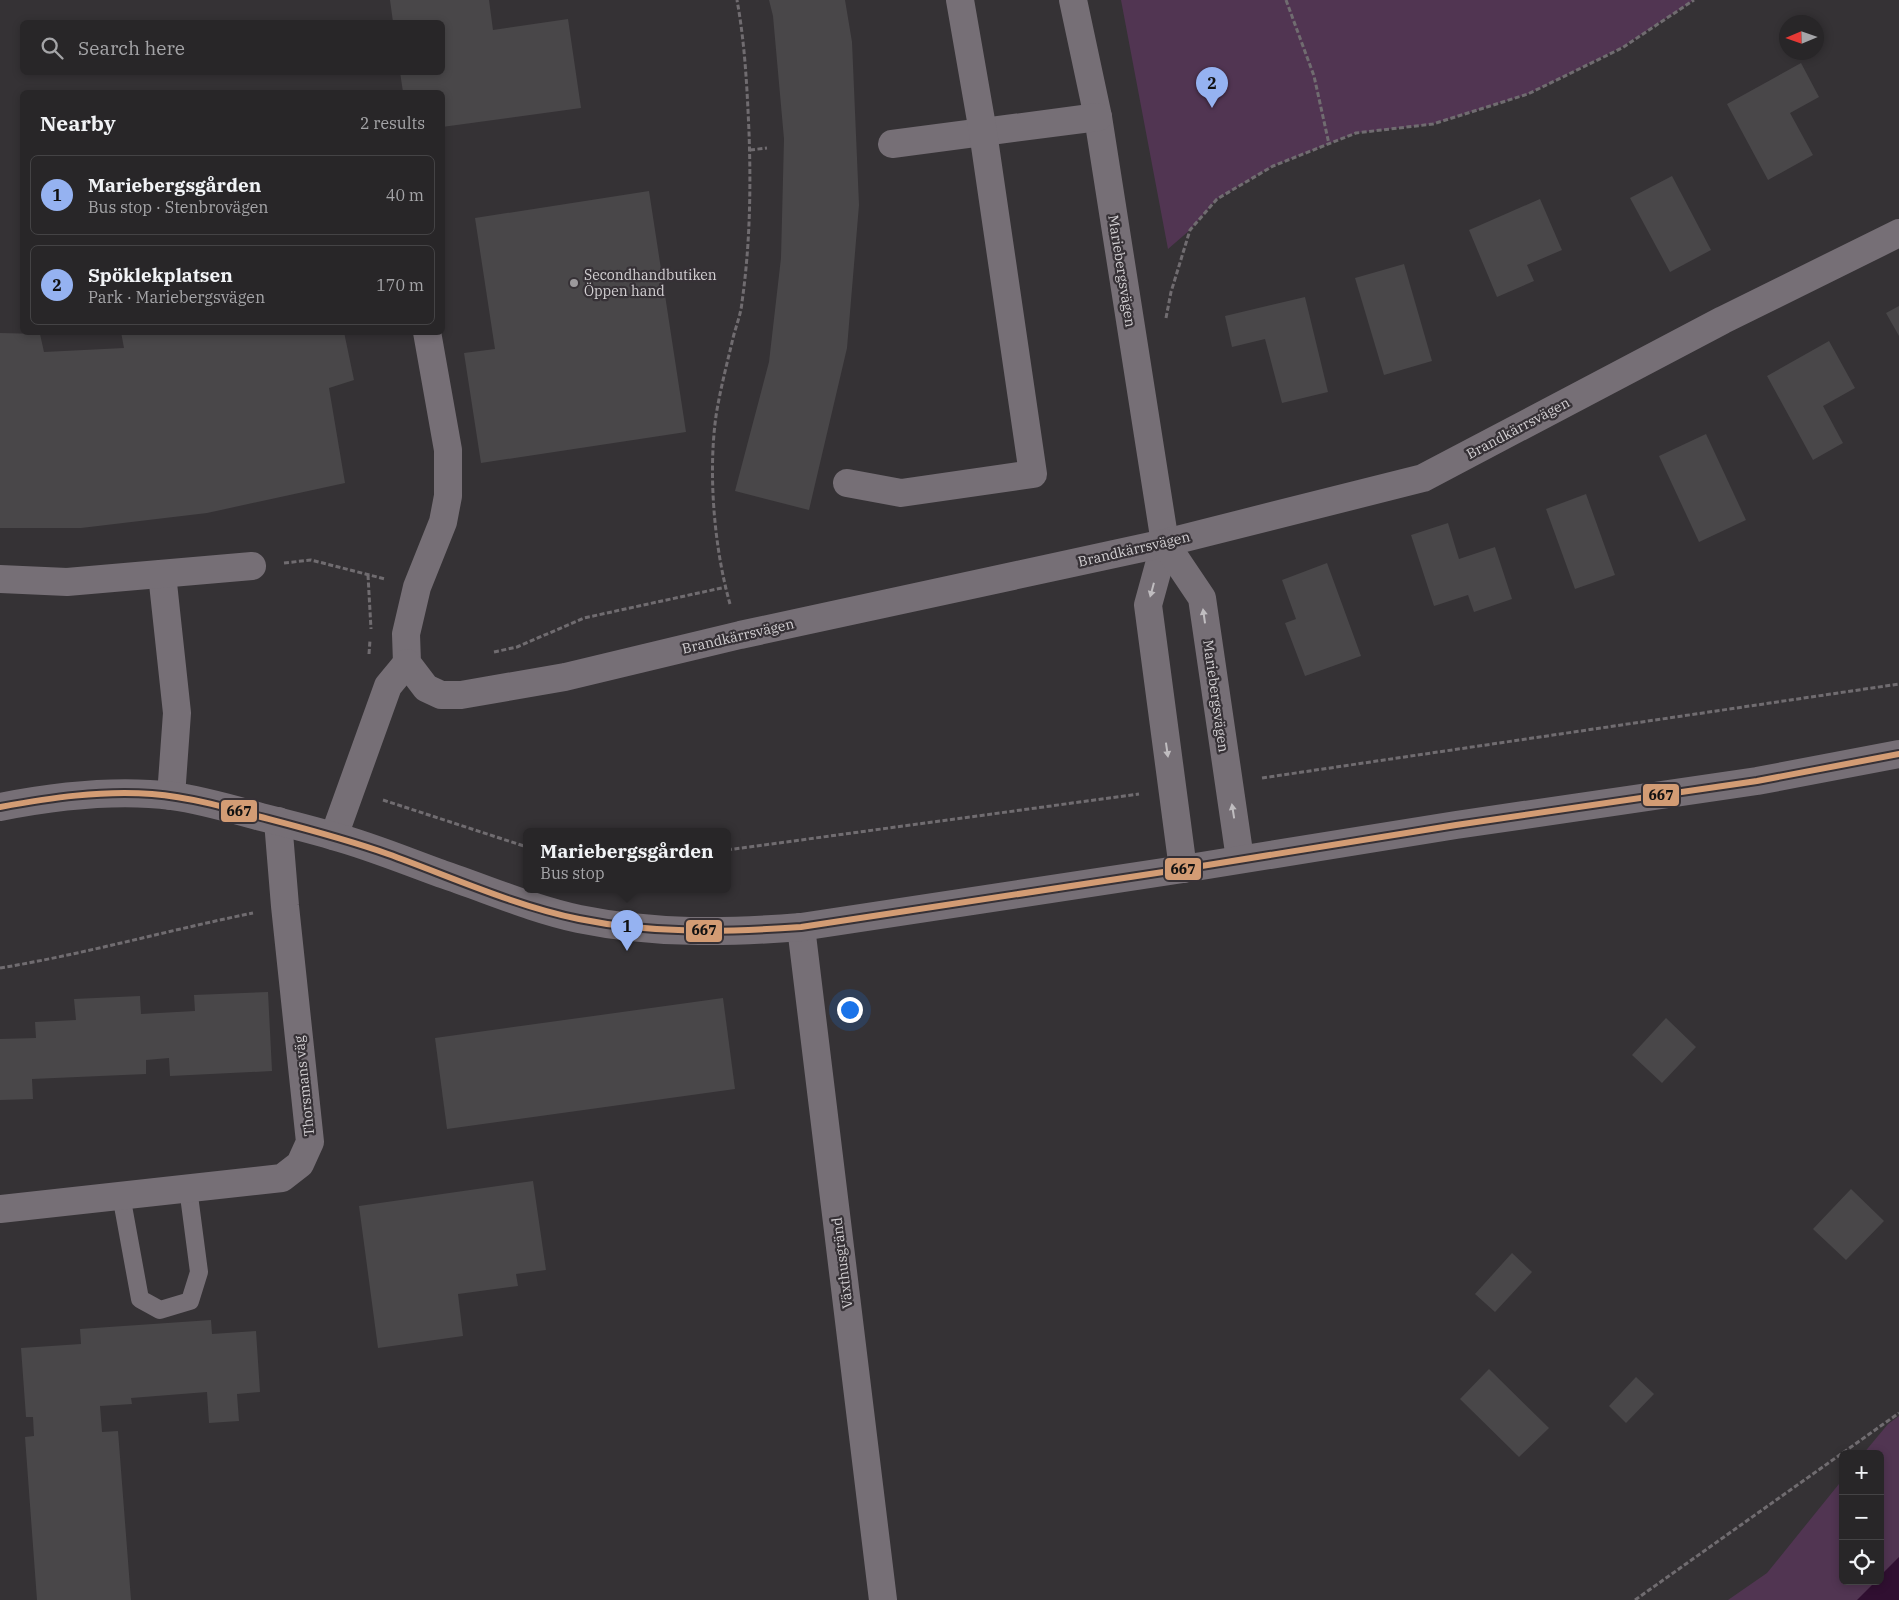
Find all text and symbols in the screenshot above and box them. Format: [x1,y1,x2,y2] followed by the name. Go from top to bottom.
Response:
[1779,15,1824,60] north arrow
[20,20,445,75] search box
[38,34,66,62] icon: search
[78,36,185,60] text: Search here
[1196,67,1228,108] pin: 2
[40,109,116,137] text: Nearby
[360,113,425,133] text: 2 results
[88,173,261,197] text: Mariebergsgården
[52,185,62,205] text: 1
[386,185,424,205] text: 40 m
[88,197,269,217] text: Bus stop · Stenbrovägen
[1104,214,1140,328] street label: Mariebergsvägen
[88,263,233,287] text: Spöklekplatsen
[584,266,717,300] place label: Secondhandbutiken Öppen hand
[52,275,62,295] text: 2
[376,275,424,295] text: 170 m
[568,277,580,289] marker: Secondhandbutiken Öppen hand
[88,287,265,307] text: Park · Mariebergsvägen
[1463,393,1573,463] street label: Brandkärrsvägen
[1076,527,1192,571] street label: Brandkärrsvägen
[1148,582,1156,597] one-way arrow
[1200,608,1208,624] one-way arrow
[680,614,796,658] street label: Brandkärrsvägen
[1199,639,1233,753] street label: Mariebergsvägen
[1164,743,1172,759] one-way arrow
[1642,783,1680,807] line badge: 667
[1648,786,1674,804] text: 667
[220,799,258,823] line badge: 667
[226,802,252,820] text: 667
[1229,803,1237,819] one-way arrow
[523,828,731,893] popup
[540,839,714,863] text: Mariebergsgården
[1164,857,1202,881] line badge: 667
[1170,860,1196,878] text: 667
[540,863,605,883] text: Bus stop
[611,910,643,951] pin: 1
[685,919,723,943] line badge: 667
[691,921,717,939] text: 667
[837,997,863,1023] your location
[290,1034,318,1137] street label: Thorsmans väg
[827,1216,857,1310] street label: Växthusgränd
[1839,1450,1884,1585] map controls
[1839,1450,1884,1495] button: +
[1839,1495,1884,1540] button: −
[1839,1540,1884,1585] button: locate

